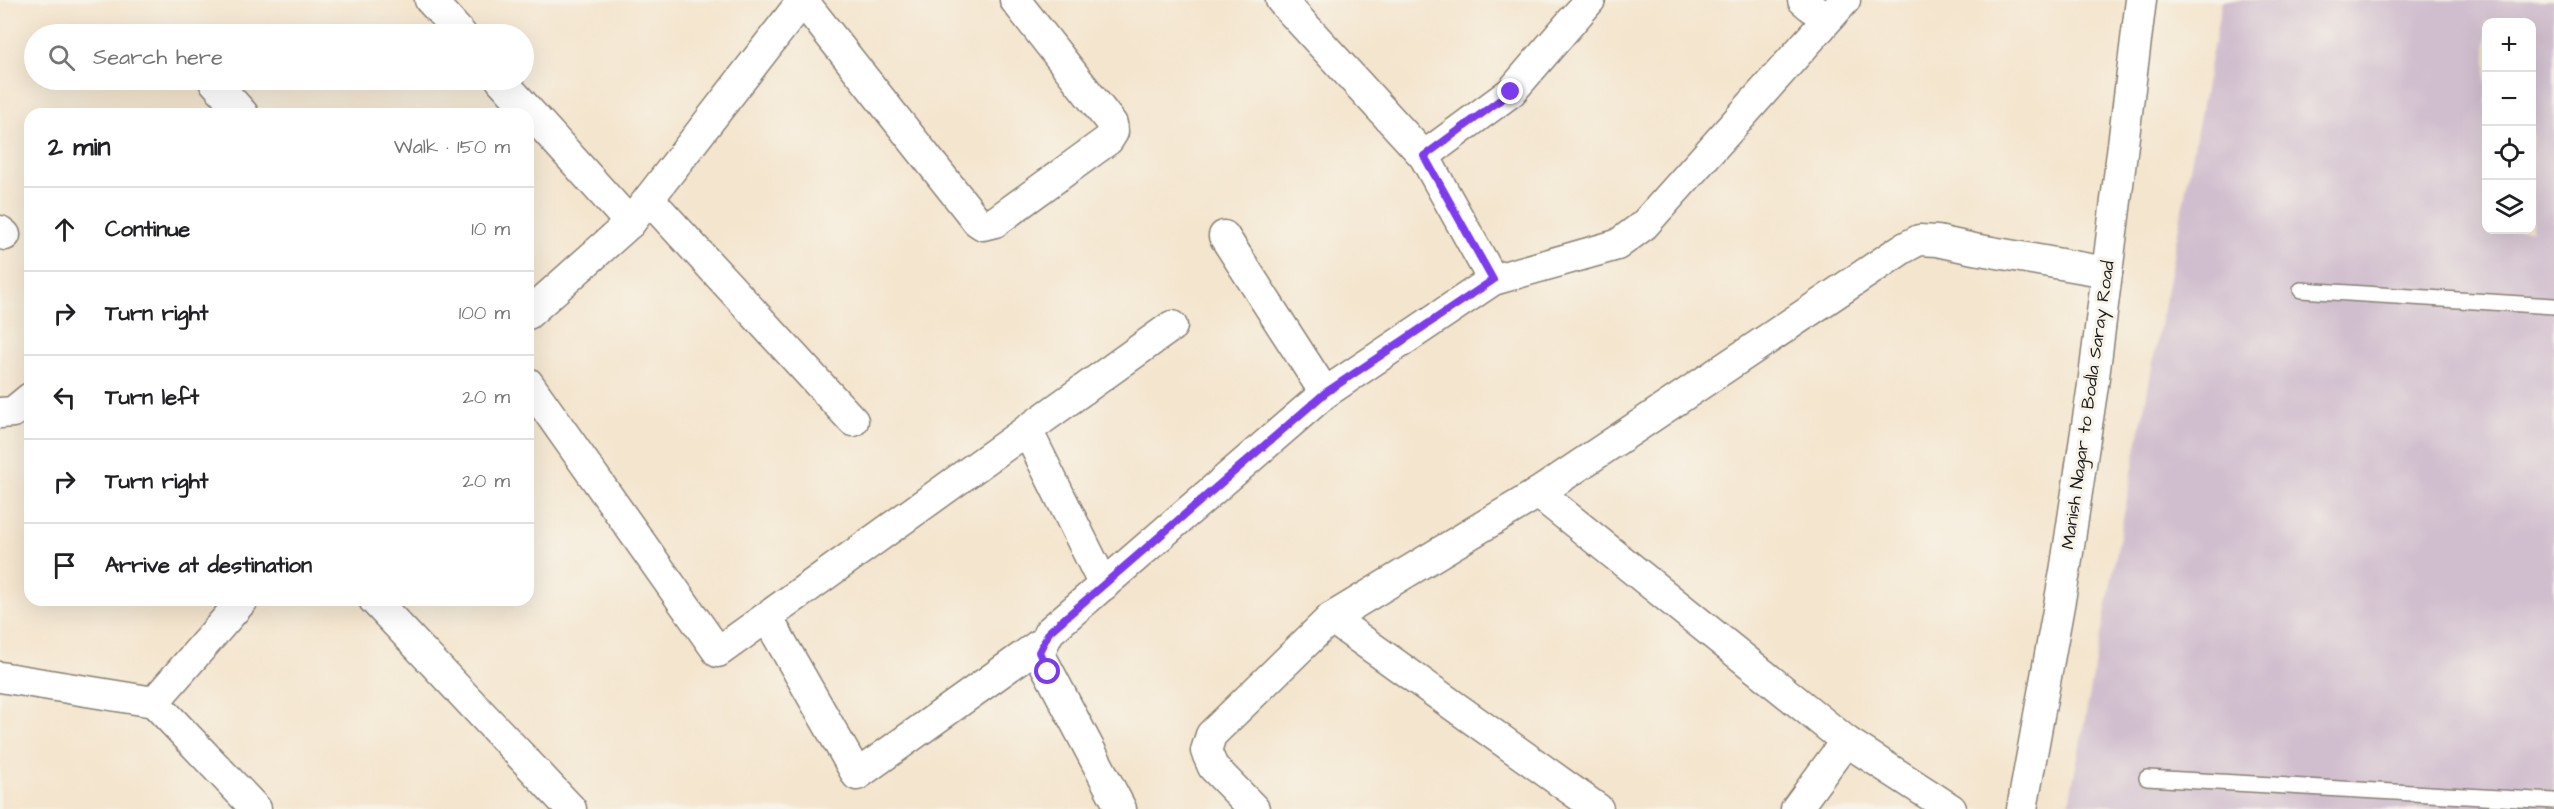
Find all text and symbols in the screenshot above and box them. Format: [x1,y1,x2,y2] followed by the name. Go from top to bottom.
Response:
[2482,18,2536,234] map controls
[2482,18,2536,72] button: +
[24,24,534,90] search box
[45,41,78,74] icon: search
[93,42,223,73] text: Search here
[2482,72,2536,126] button: −
[1497,78,1523,104] route end
[2482,126,2536,180] button: locate
[48,129,110,165] text: 2 min
[394,133,510,161] text: Walk · 150 m
[2482,180,2536,234] button: layers
[48,213,81,246] icon: ahead
[105,214,190,245] text: Continue
[471,215,510,243] text: 10 m
[2055,259,2122,551] street label: Manish Nagar to Bodla Saray Road
[48,297,81,330] icon: right
[105,298,208,329] text: Turn right
[459,299,510,327] text: 100 m
[48,381,81,414] icon: left
[105,382,199,413] text: Turn left
[462,383,510,411] text: 20 m
[48,465,81,498] icon: right
[105,466,208,497] text: Turn right
[462,467,510,495] text: 20 m
[48,549,81,582] icon: arrive
[105,550,312,581] text: Arrive at destination
[1034,658,1060,684] route start

